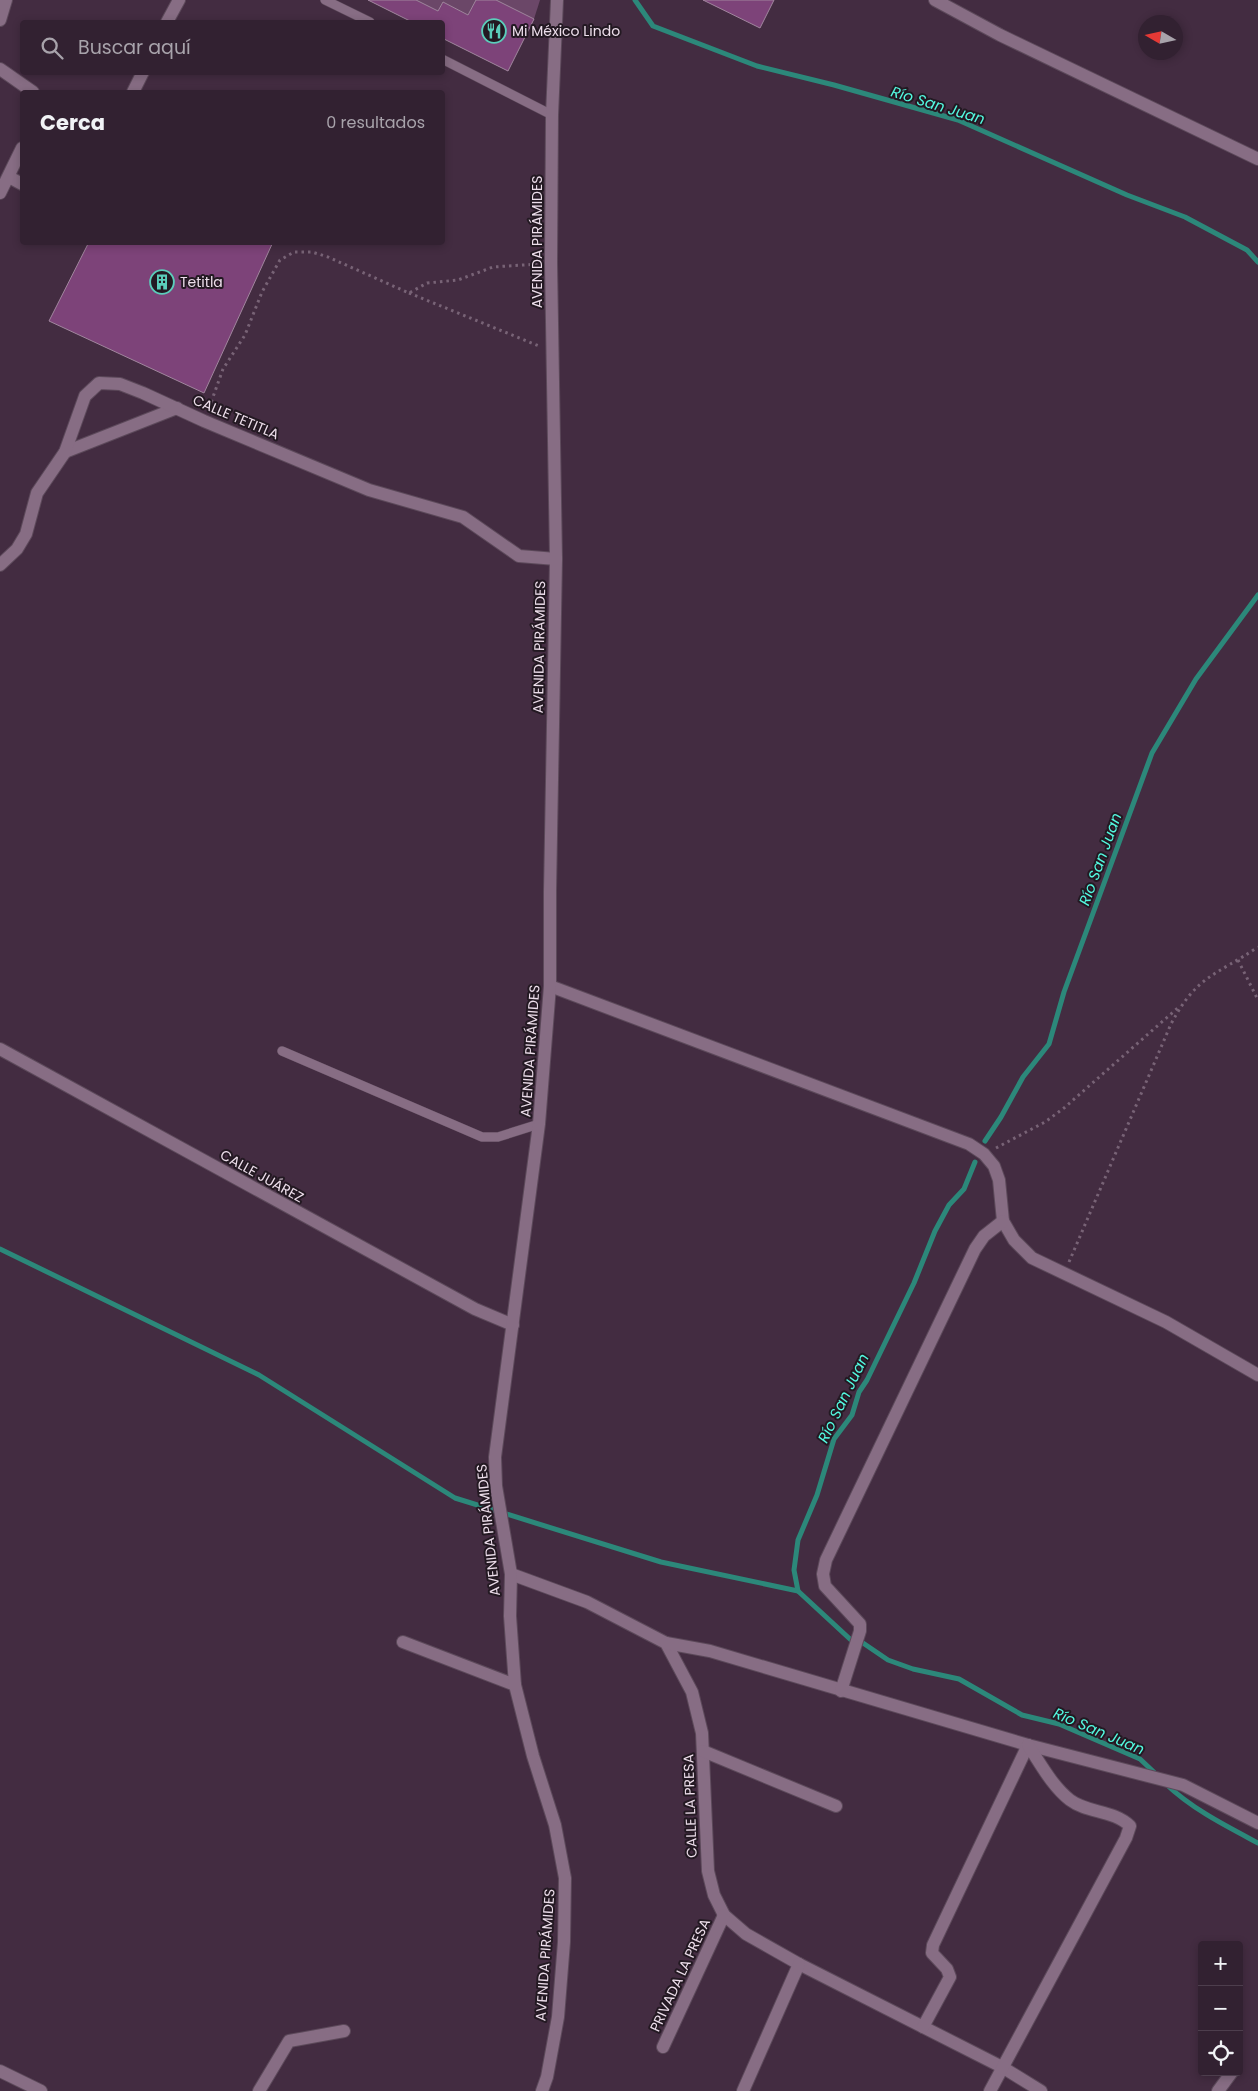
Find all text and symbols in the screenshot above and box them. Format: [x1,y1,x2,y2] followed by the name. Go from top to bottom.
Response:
[1138,15,1183,60] north arrow
[481,18,507,44] restaurant icon: Mi México Lindo
[20,20,445,75] search box
[512,21,620,41] place label: Mi México Lindo
[38,34,66,62] icon: search
[78,34,191,61] text: Buscar aquí
[888,81,988,129] water label: Río San Juan
[40,108,105,137] text: Cerca
[326,111,425,134] text: 0 resultados
[527,176,547,308] street label: AVENIDA PIRÁMIDES
[149,269,175,295] building icon: Tetitla
[180,272,223,292] place label: Tetitla
[190,390,282,444] street label: CALLE TETITLA
[528,580,550,714] street label: AVENIDA PIRÁMIDES
[1074,810,1126,908] water label: Río San Juan
[515,984,545,1118] street label: AVENIDA PIRÁMIDES
[217,1145,307,1207] street label: CALLE JUÁREZ
[812,1350,874,1446] water label: Río San Juan
[471,1463,505,1597] street label: AVENIDA PIRÁMIDES
[1050,1702,1148,1760] water label: Río San Juan
[678,1754,702,1858] street label: CALLE LA PRESA
[530,1888,560,2022] street label: AVENIDA PIRÁMIDES
[645,1915,715,2035] street label: PRIVADA LA PRESA
[1198,1941,1243,2076] map controls
[1198,1941,1243,1986] button: +
[1198,1986,1243,2031] button: −
[1198,2031,1243,2076] button: locate

